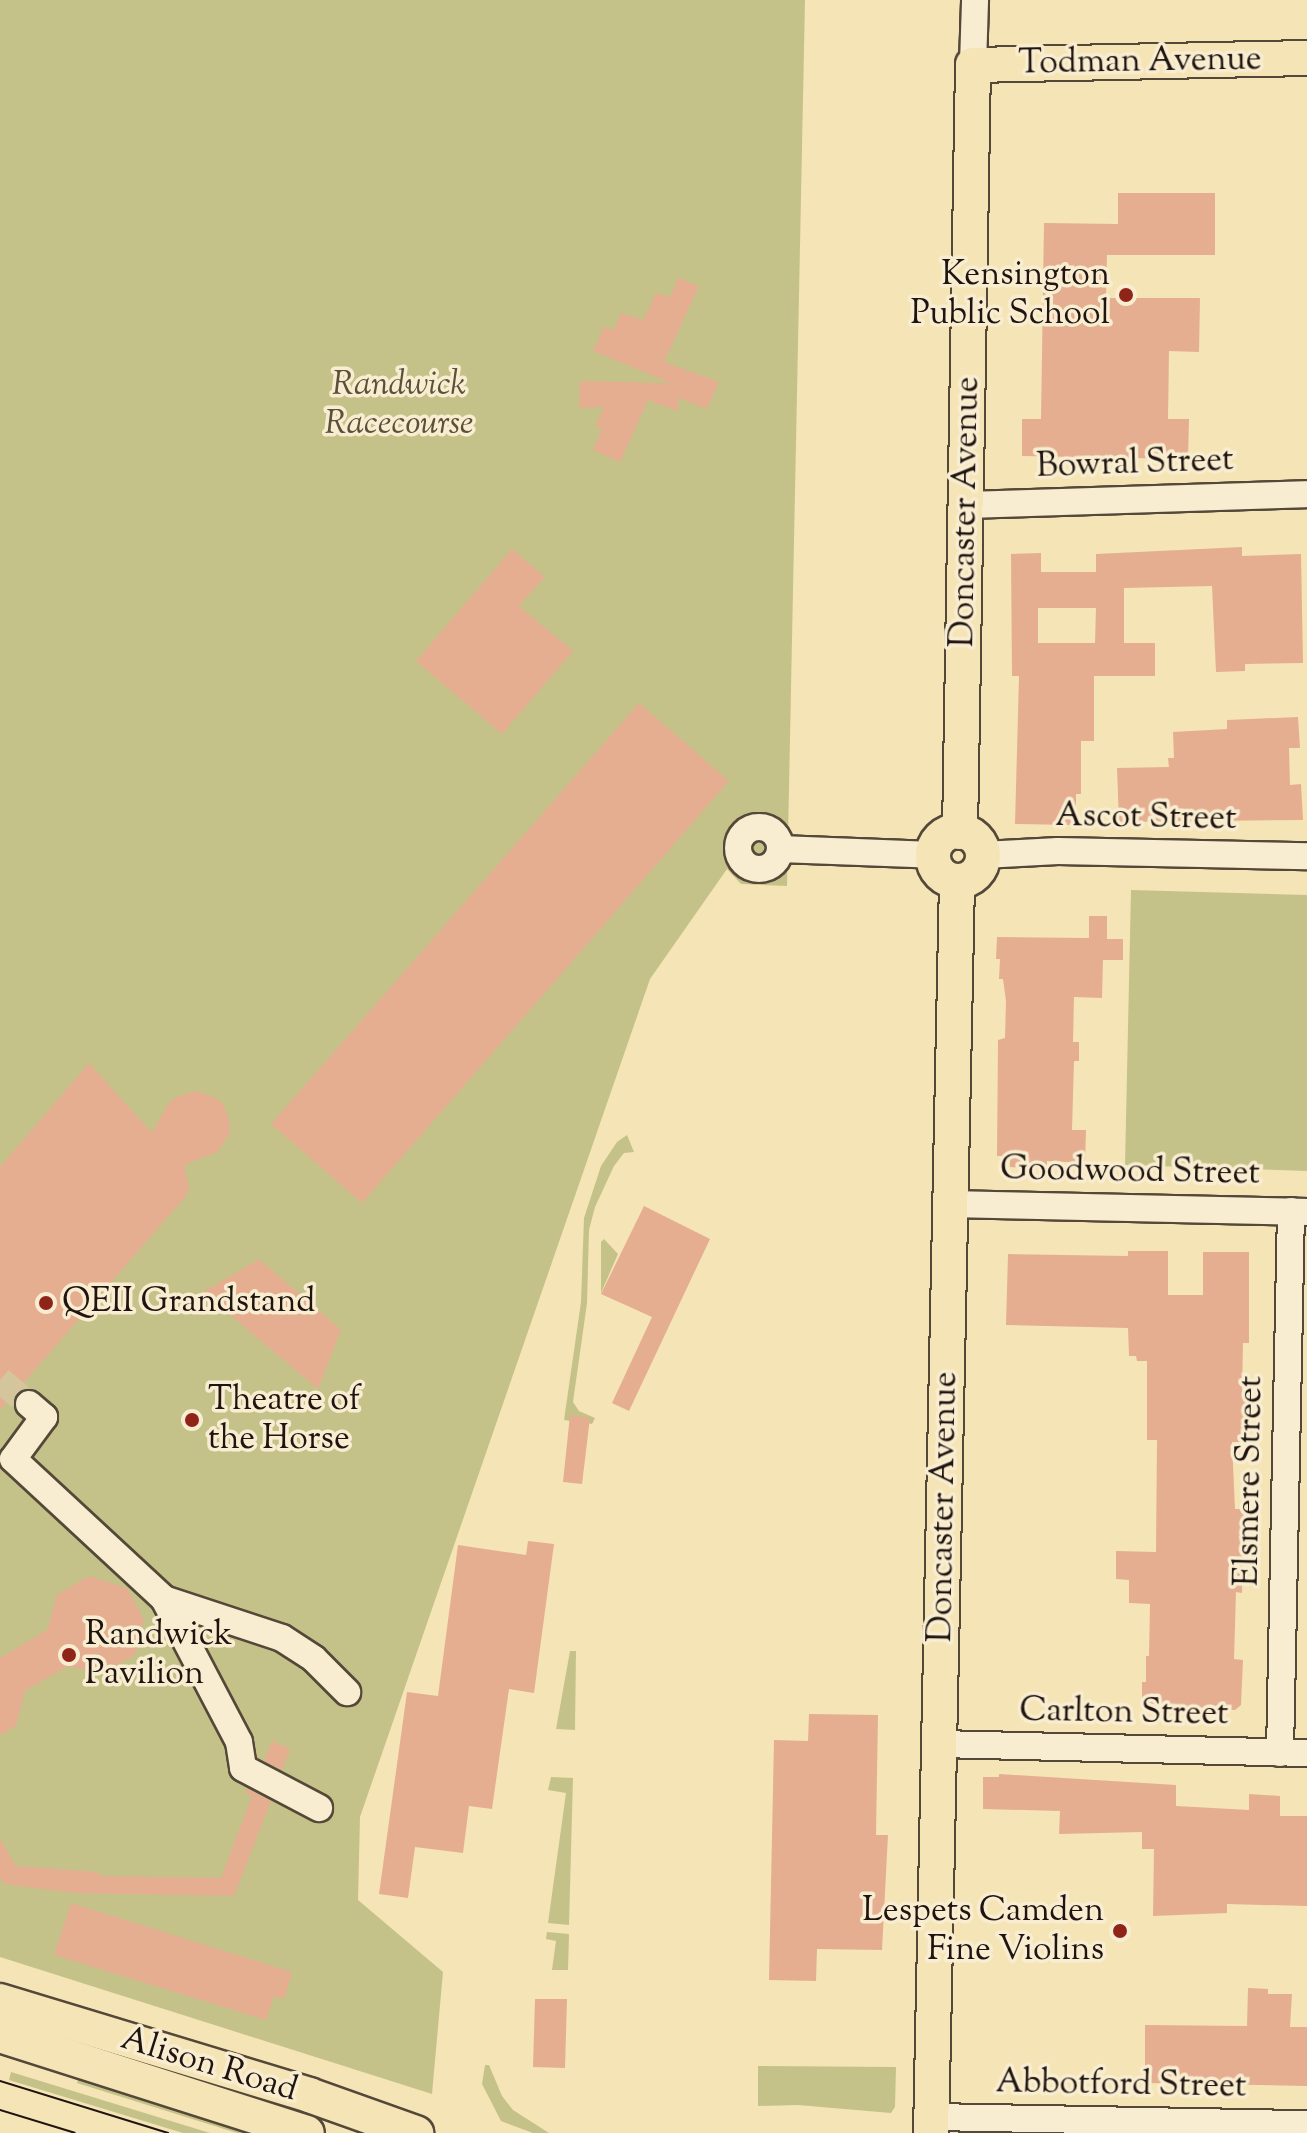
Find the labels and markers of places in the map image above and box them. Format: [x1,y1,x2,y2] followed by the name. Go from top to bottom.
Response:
[910,255,1110,334] place label: Kensington Public School
[1117,286,1135,304] marker: Kensington Public School
[62,1283,315,1323] place label: QEII Grandstand
[37,1294,55,1312] marker: QEII Grandstand
[208,1380,360,1460] place label: Theatre of the Horse
[183,1411,201,1429] marker: Theatre of the Horse
[85,1615,232,1694] place label: Randwick Pavilion
[60,1646,78,1664] marker: Randwick Pavilion
[862,1891,1104,1970] place label: Lespets Camden Fine Violins
[1111,1922,1129,1940] marker: Lespets Camden Fine Violins

